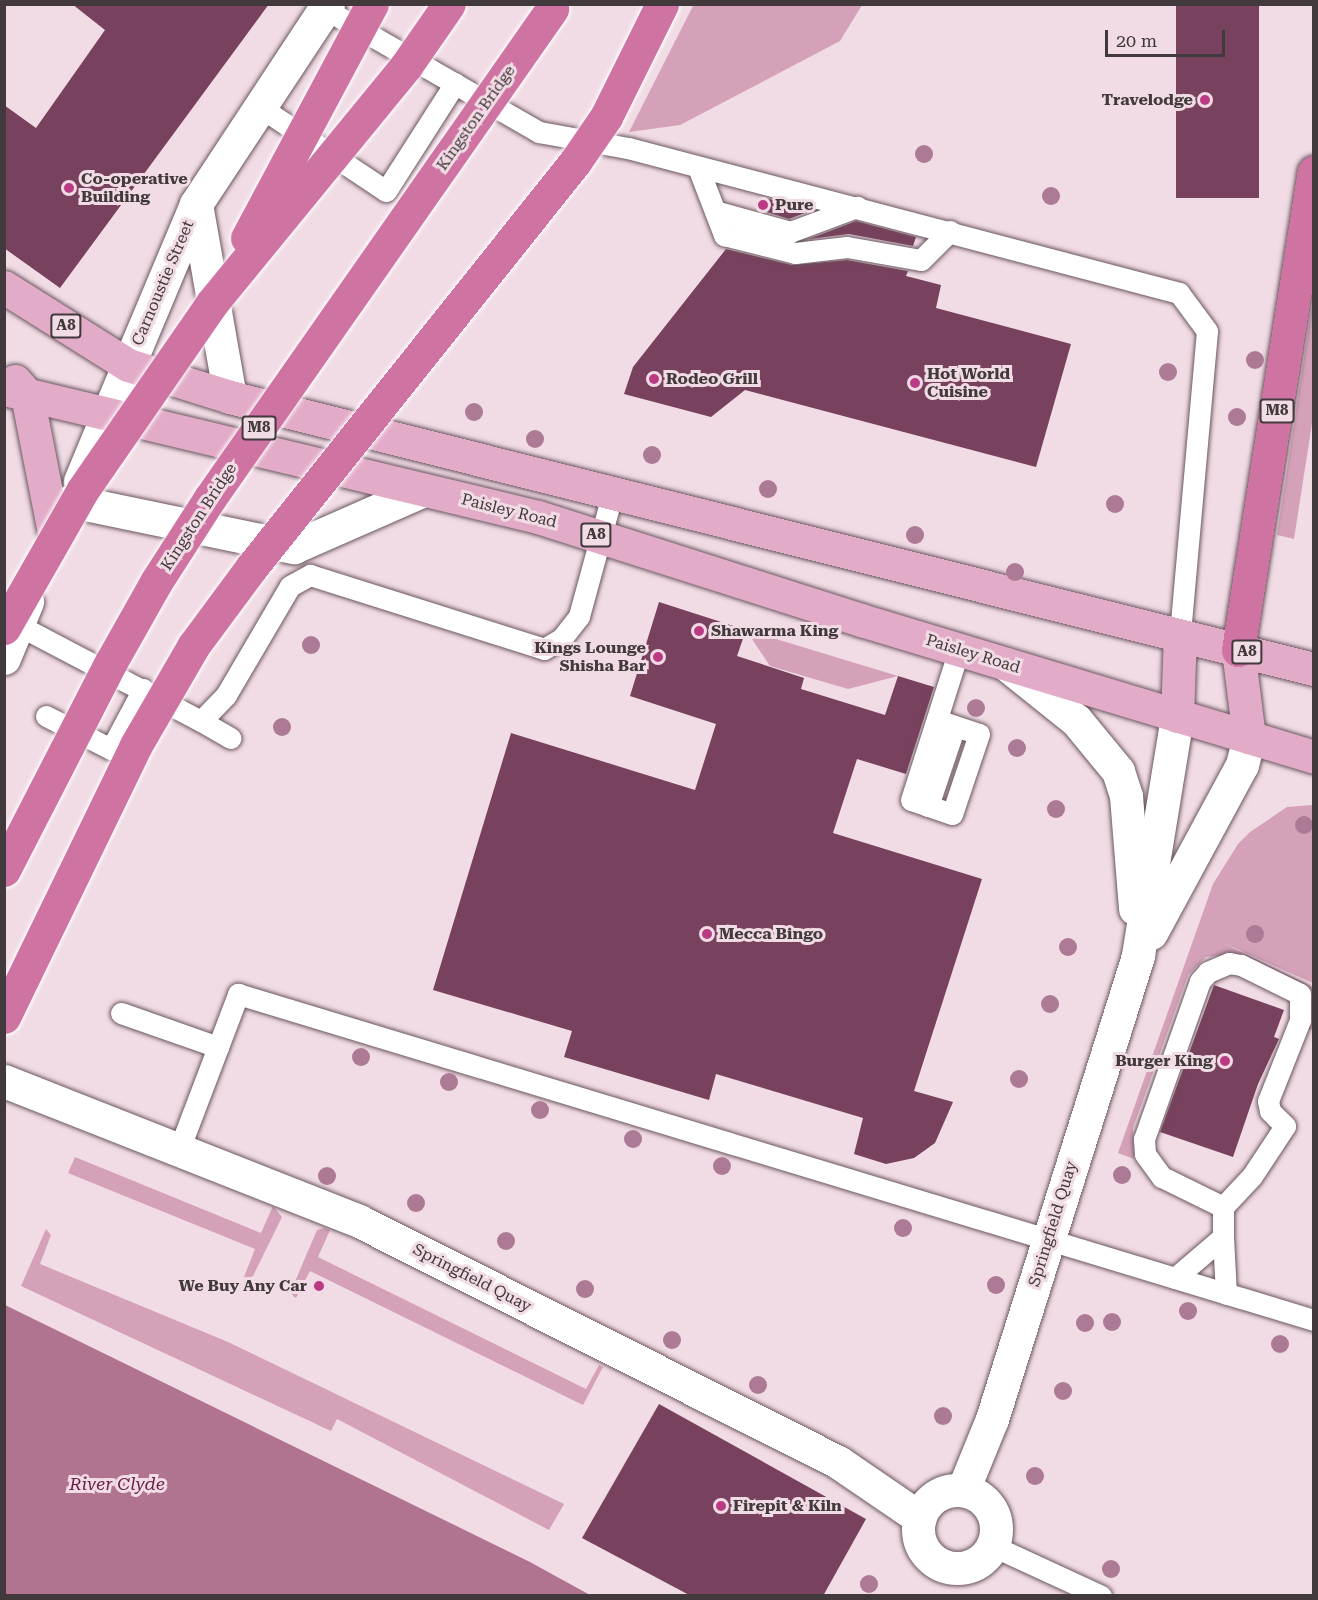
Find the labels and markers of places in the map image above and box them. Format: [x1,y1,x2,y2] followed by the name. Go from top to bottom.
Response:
[1101,90,1193,110] place label: Travelodge
[1198,93,1212,107] marker: Travelodge
[81,169,188,207] place label: Co-operative Building
[62,181,76,195] marker: Co-operative Building
[775,195,814,215] place label: Pure
[756,198,770,212] marker: Pure
[927,364,1010,402] place label: Hot World Cuisine
[666,369,758,389] place label: Rodeo Grill
[647,372,661,386] marker: Rodeo Grill
[908,376,922,390] marker: Hot World Cuisine
[711,621,838,641] place label: Shawarma King
[692,624,706,638] marker: Shawarma King
[534,638,646,676] place label: Kings Lounge Shisha Bar
[651,650,665,664] marker: Kings Lounge Shisha Bar
[719,924,823,944] place label: Mecca Bingo
[700,927,714,941] marker: Mecca Bingo
[1115,1051,1213,1071] place label: Burger King
[1218,1054,1232,1068] marker: Burger King
[178,1276,307,1296] place label: We Buy Any Car
[312,1279,326,1293] marker: We Buy Any Car
[733,1496,842,1516] place label: Firepit & Kiln
[714,1499,728,1513] marker: Firepit & Kiln

